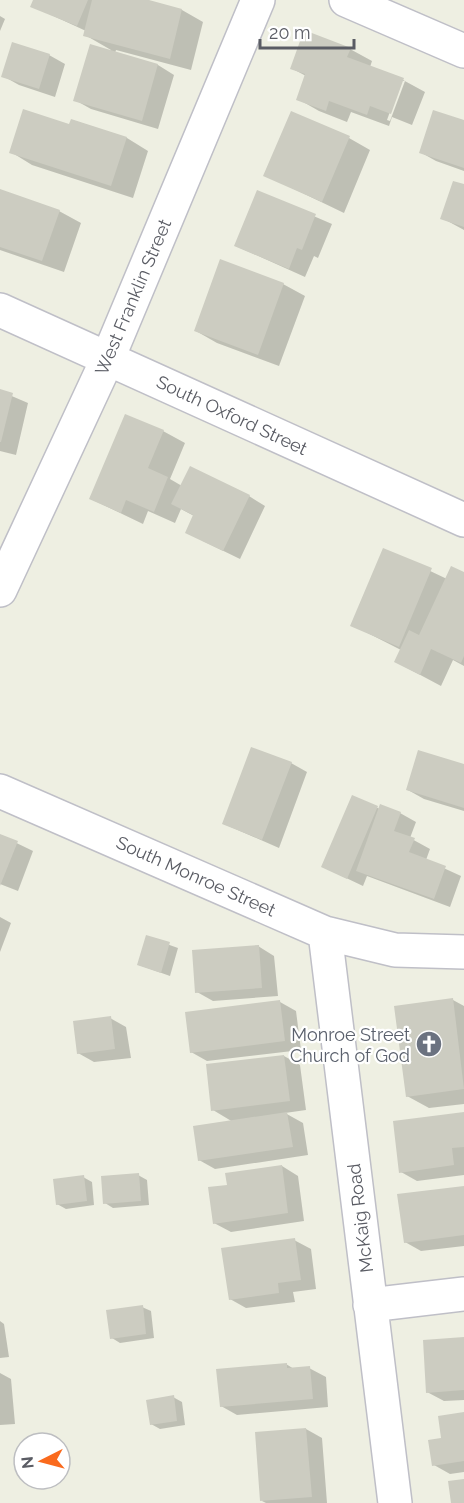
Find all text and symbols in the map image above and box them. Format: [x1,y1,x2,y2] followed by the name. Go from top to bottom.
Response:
[260,12,354,50] scale bar
[269,22,311,43] text: 20 m
[91,216,175,378] street label: West Franklin Street
[153,371,311,459] street label: South Oxford Street
[113,831,279,921] street label: South Monroe Street
[290,1024,410,1066] place label: Monroe Street Church of God
[414,1029,444,1059] church icon: Monroe Street Church of God
[343,1162,377,1274] street label: McKaig Road
[12,1431,72,1491] north arrow
[17,1455,38,1470] text: N

